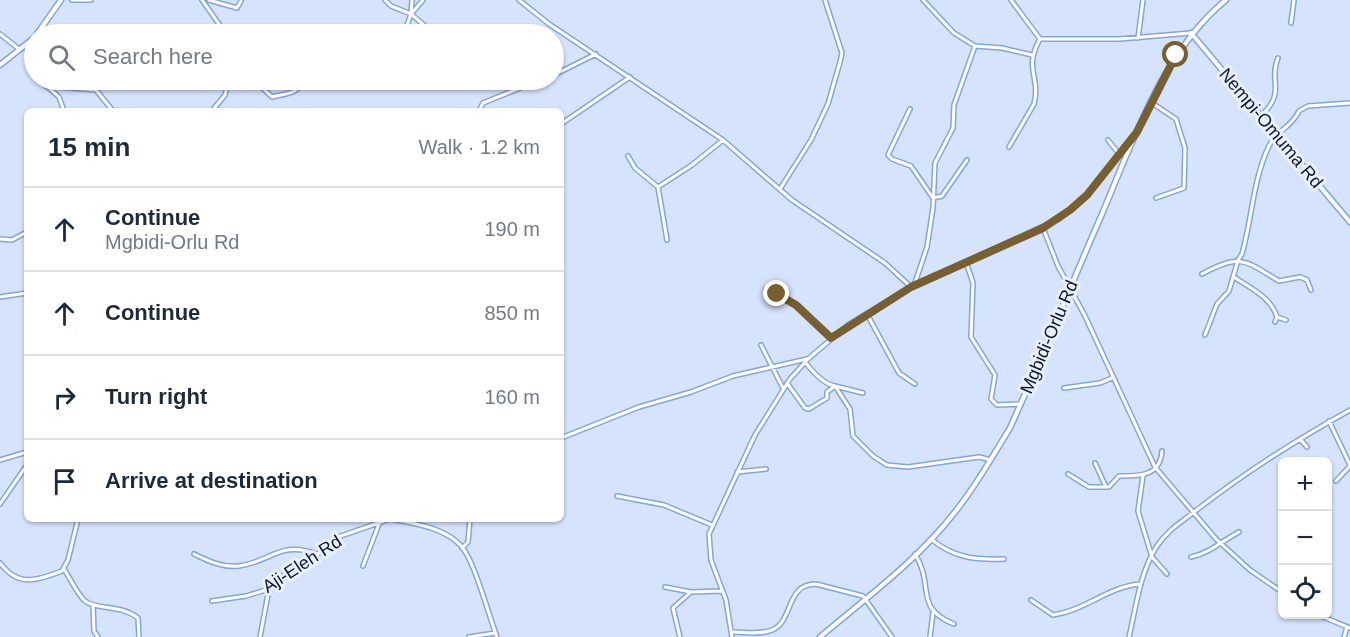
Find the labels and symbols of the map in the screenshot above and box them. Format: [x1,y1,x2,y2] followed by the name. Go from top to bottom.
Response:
[1162,41,1188,67] route start
[1215,64,1327,192] street label: Nempi-Omuma Rd
[1016,277,1082,397] street label: Mgbidi-Orlu Rd
[763,280,789,306] route end
[259,531,345,597] street label: Aji-Eleh Rd

